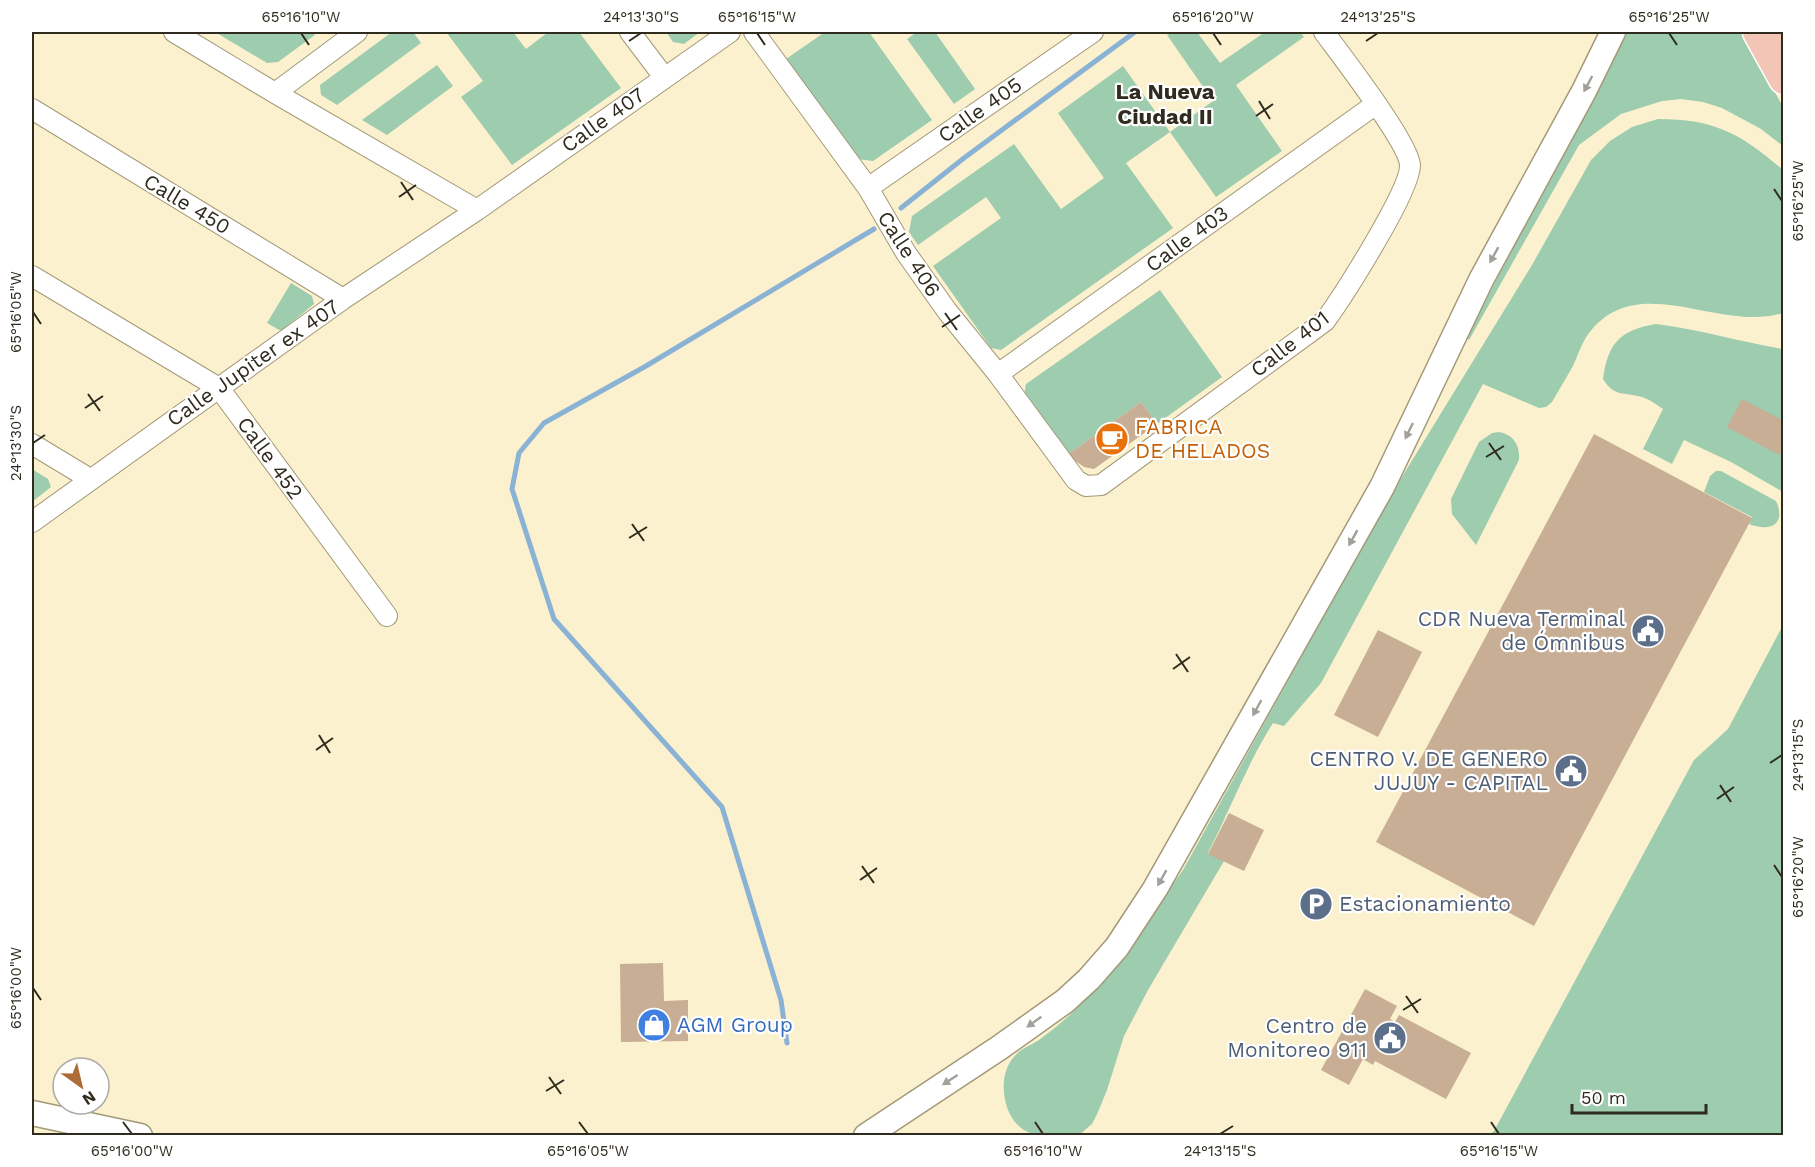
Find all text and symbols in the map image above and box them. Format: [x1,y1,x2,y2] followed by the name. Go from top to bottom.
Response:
[262,8,340,26] text: 65°16'10"W
[603,8,679,26] text: 24°13'30"S
[718,8,796,26] text: 65°16'15"W
[1172,8,1254,26] text: 65°16'20"W
[1340,8,1416,26] text: 24°13'25"S
[1628,8,1710,26] text: 65°16'25"W
[933,72,1026,148] street label: Calle 405
[1583,76,1593,93] one-way arrow
[1115,79,1215,129] district label: La Nueva Ciudad II
[556,82,649,157] street label: Calle 407
[1789,160,1807,242] text: 65°16'25"W
[139,168,235,239] street label: Calle 450
[1140,200,1233,277] street label: Calle 403
[872,206,946,301] street label: Calle 406
[1489,247,1499,264] one-way arrow
[7,271,25,353] text: 65°16'05"W
[162,294,344,431] street label: Calle Jupiter ex 407
[1246,305,1334,382] street label: Calle 401
[7,405,25,481] text: 24°13'30"S
[232,412,309,504] street label: Calle 452
[1135,414,1270,463] place label: FABRICA DE HELADOS
[1094,421,1130,457] cafe icon: FABRICA DE HELADOS
[1404,422,1413,439] one-way arrow
[1348,530,1358,547] one-way arrow
[1418,606,1626,655] place label: CDR Nueva Terminal de Ómnibus
[1630,613,1666,649] public building icon: CDR Nueva Terminal de Ómnibus
[1252,700,1263,716] one-way arrow
[1789,719,1807,791] text: 24°13'15"S
[1310,746,1548,795] place label: CENTRO V. DE GENERO JUJUY - CAPITAL
[1553,753,1589,789] public building icon: CENTRO V. DE GENERO JUJUY - CAPITAL
[1789,836,1807,918] text: 65°16'20"W
[1157,869,1167,886] one-way arrow
[1298,886,1334,922] parking icon: Estacionamiento
[1339,891,1511,916] place label: Estacionamiento
[7,947,25,1029] text: 65°16'00"W
[636,1007,672,1043] shop icon: AGM Group
[677,1012,793,1037] place label: AGM Group
[1227,1013,1367,1062] place label: Centro de Monitoreo 911
[1027,1016,1042,1028] one-way arrow
[1372,1020,1408,1056] public building icon: Centro de Monitoreo 911
[51,1056,111,1116] north arrow
[942,1074,958,1085] one-way arrow
[1572,1077,1706,1115] scale bar
[79,1087,99,1109] text: N
[1581,1087,1626,1108] text: 50 m
[91,1142,173,1160] text: 65°16'00"W
[547,1142,629,1160] text: 65°16'05"W
[1004,1142,1082,1160] text: 65°16'10"W
[1184,1142,1256,1160] text: 24°13'15"S
[1460,1142,1538,1160] text: 65°16'15"W

